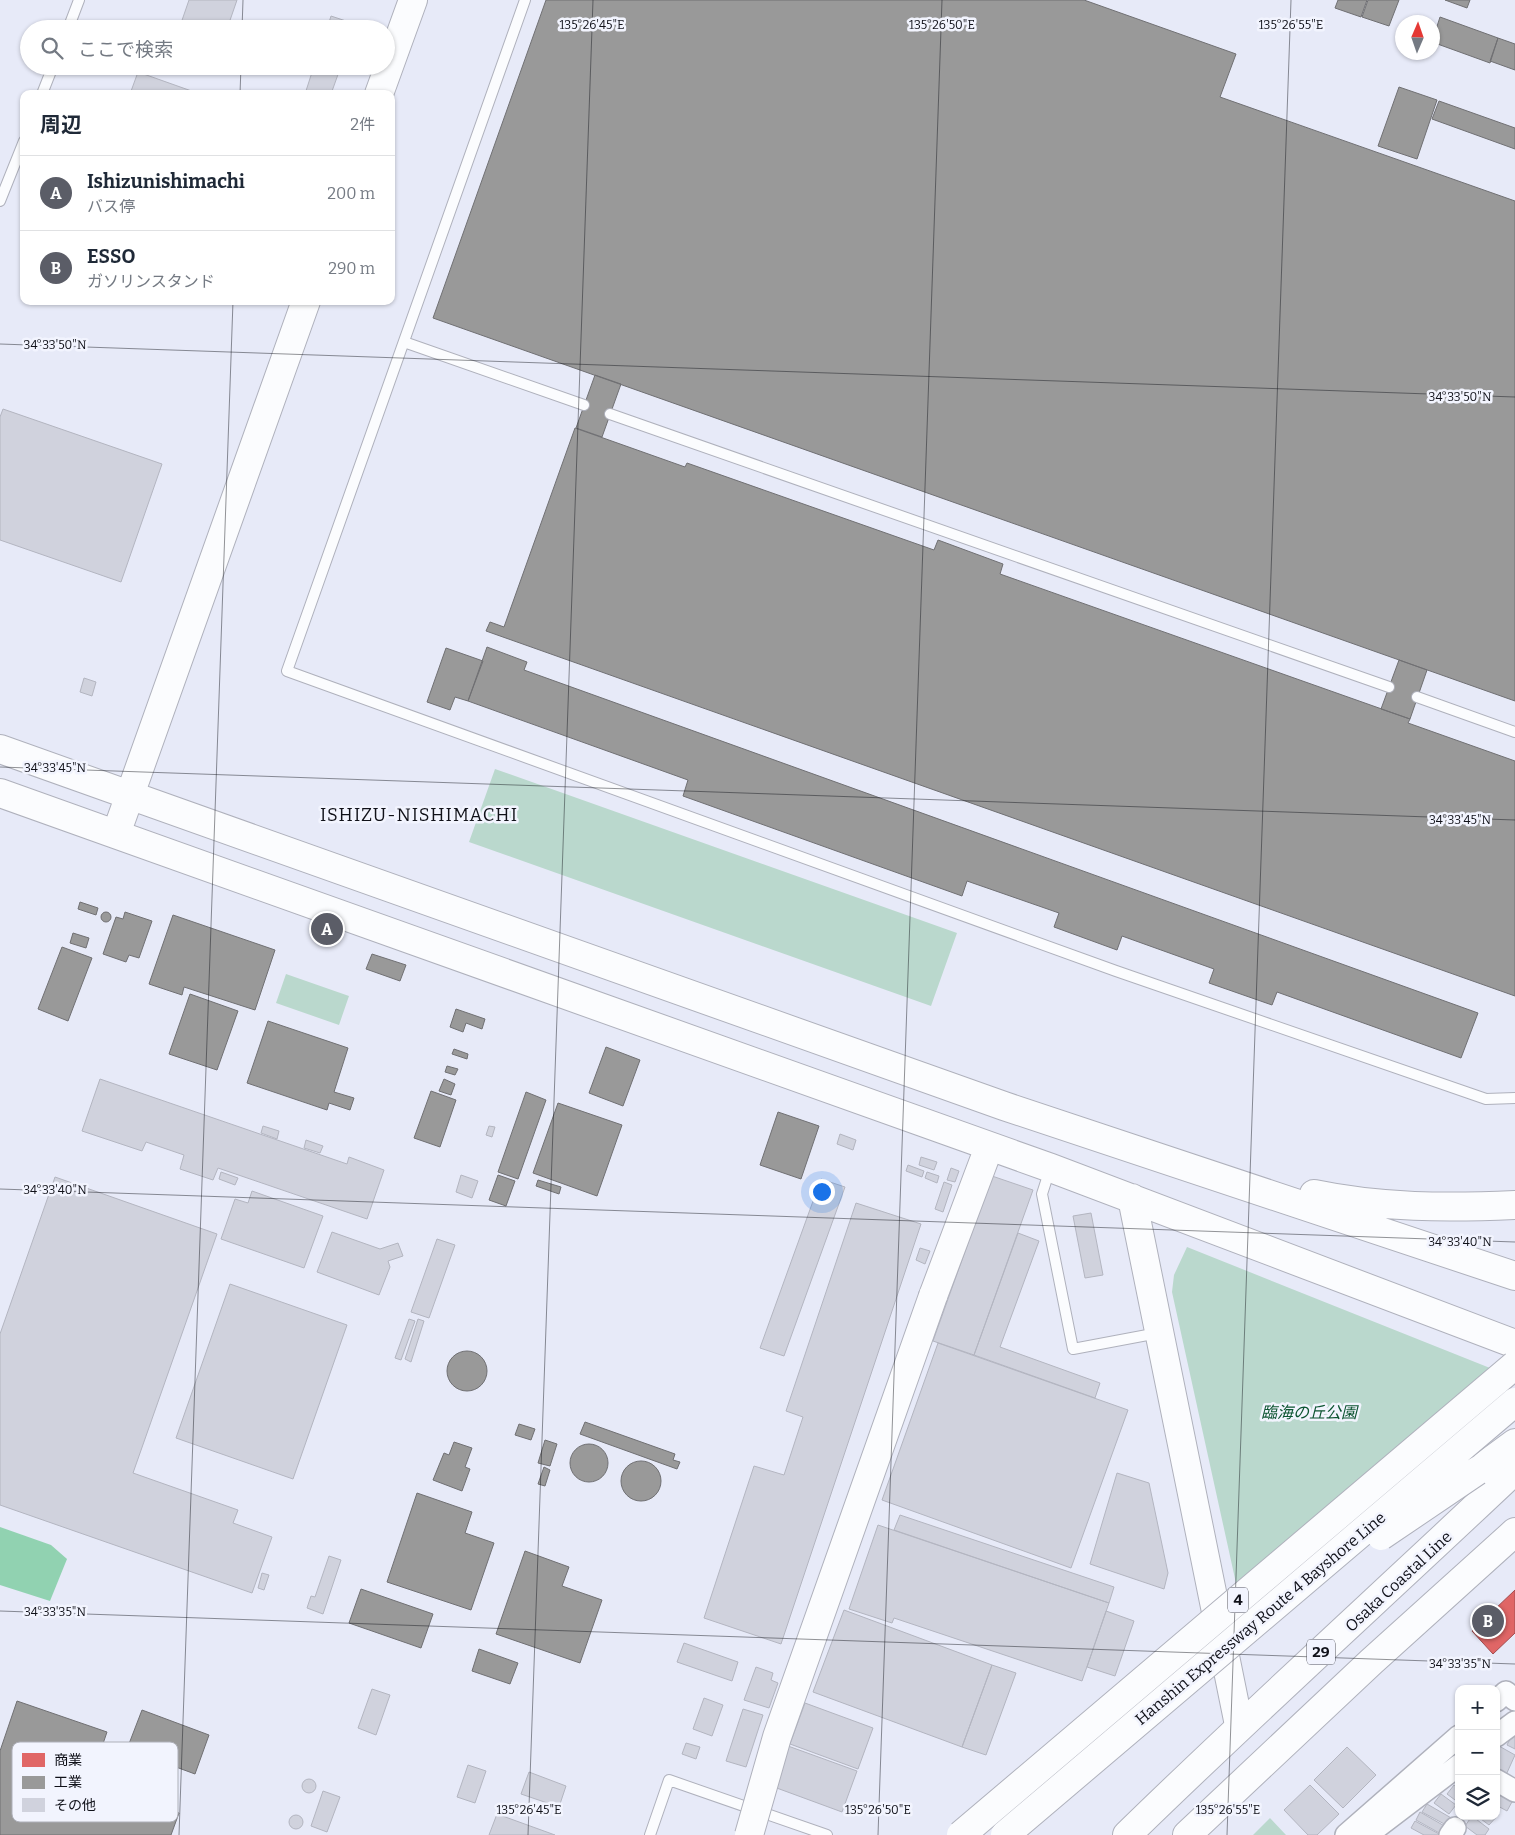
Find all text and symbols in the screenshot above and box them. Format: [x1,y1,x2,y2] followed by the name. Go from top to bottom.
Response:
[1395,15,1440,60] north arrow
[559,18,625,32] text: 135°26'45"E
[909,18,975,32] text: 135°26'50"E
[1259,18,1323,32] text: 135°26'55"E
[20,20,395,75] search box
[38,34,66,62] icon: search
[78,38,173,61] text: ここで検索
[40,112,82,138] text: 周辺
[350,115,375,134] text: 2件
[87,170,245,193] text: Ishizunishimachi
[50,184,62,203] text: A
[327,184,375,203] text: 200 m
[87,197,135,216] text: バス停
[87,245,135,268] text: ESSO
[51,259,61,278] text: B
[328,259,375,278] text: 290 m
[87,272,215,291] text: ガソリンスタンド
[24,338,87,352] text: 34°33'50"N
[1429,390,1492,404] text: 34°33'50"N
[24,761,87,775] text: 34°33'45"N
[320,804,518,826] district label: ISHIZU-NISHIMACHI
[1429,813,1492,827] text: 34°33'45"N
[311,910,343,948] pin: A
[809,1179,835,1205] your location
[23,1183,87,1197] text: 34°33'40"N
[1428,1235,1492,1249] text: 34°33'40"N
[1261,1403,1359,1422] park label: 臨海の丘公園
[1131,1508,1389,1729] street label: Hanshin Expressway Route 4 Bayshore Line
[1341,1527,1456,1636] street label: Osaka Coastal Line
[1228,1588,1248,1612] road number: 4
[1472,1602,1504,1640] pin: B
[24,1605,86,1619] text: 34°33'35"N
[1307,1640,1335,1664] road number: 29
[1429,1657,1491,1671] text: 34°33'35"N
[1455,1685,1500,1820] map controls
[1455,1685,1500,1730] button: +
[1455,1730,1500,1775] button: −
[12,1742,178,1822] legend
[54,1752,82,1769] text: 商業
[54,1774,82,1791] text: 工業
[1455,1775,1500,1820] button: layers
[54,1797,96,1814] text: その他
[496,1803,562,1817] text: 135°26'45"E
[845,1803,911,1817] text: 135°26'50"E
[1196,1803,1260,1817] text: 135°26'55"E

